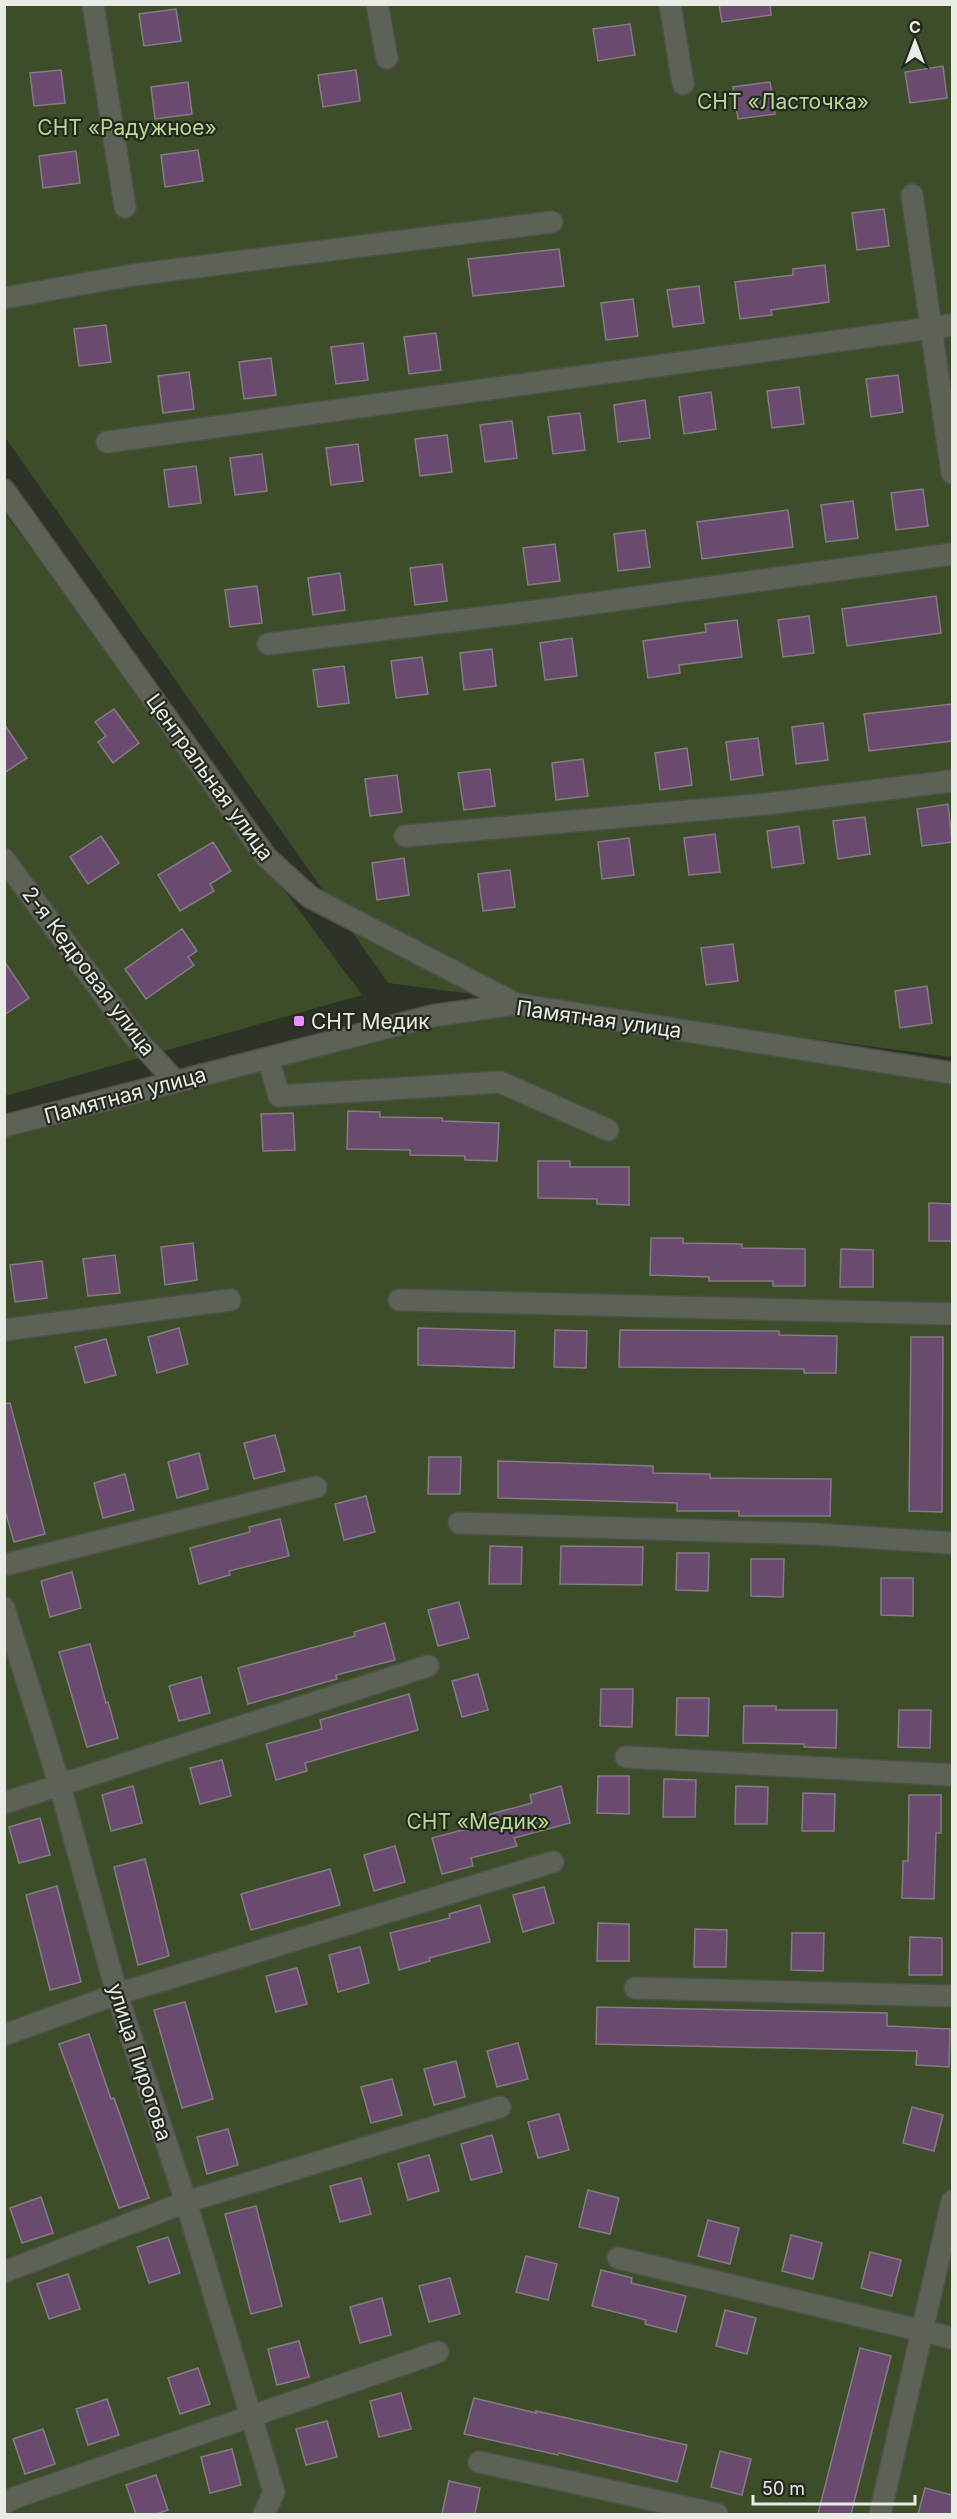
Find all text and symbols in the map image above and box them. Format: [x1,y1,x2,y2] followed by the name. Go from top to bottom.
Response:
[885,12,945,72] north arrow
[909,17,921,37] text: С
[697,89,869,114] park label: СНТ «Ласточка»
[37,115,217,140] park label: СНТ «Радужное»
[141,689,279,865] street label: Центральная улица
[17,882,161,1060] street label: 2-я Кедровая улица
[515,995,683,1043] street label: Памятная улица
[311,1009,430,1034] place label: СНТ Медик
[292,1014,306,1028] marker: СНТ Медик
[41,1061,209,1129] street label: Памятная улица
[406,1809,550,1834] park label: СНТ «Медик»
[103,1980,177,2144] street label: улица Пирогова
[753,2468,915,2506] scale bar
[762,2478,805,2499] text: 50 m

